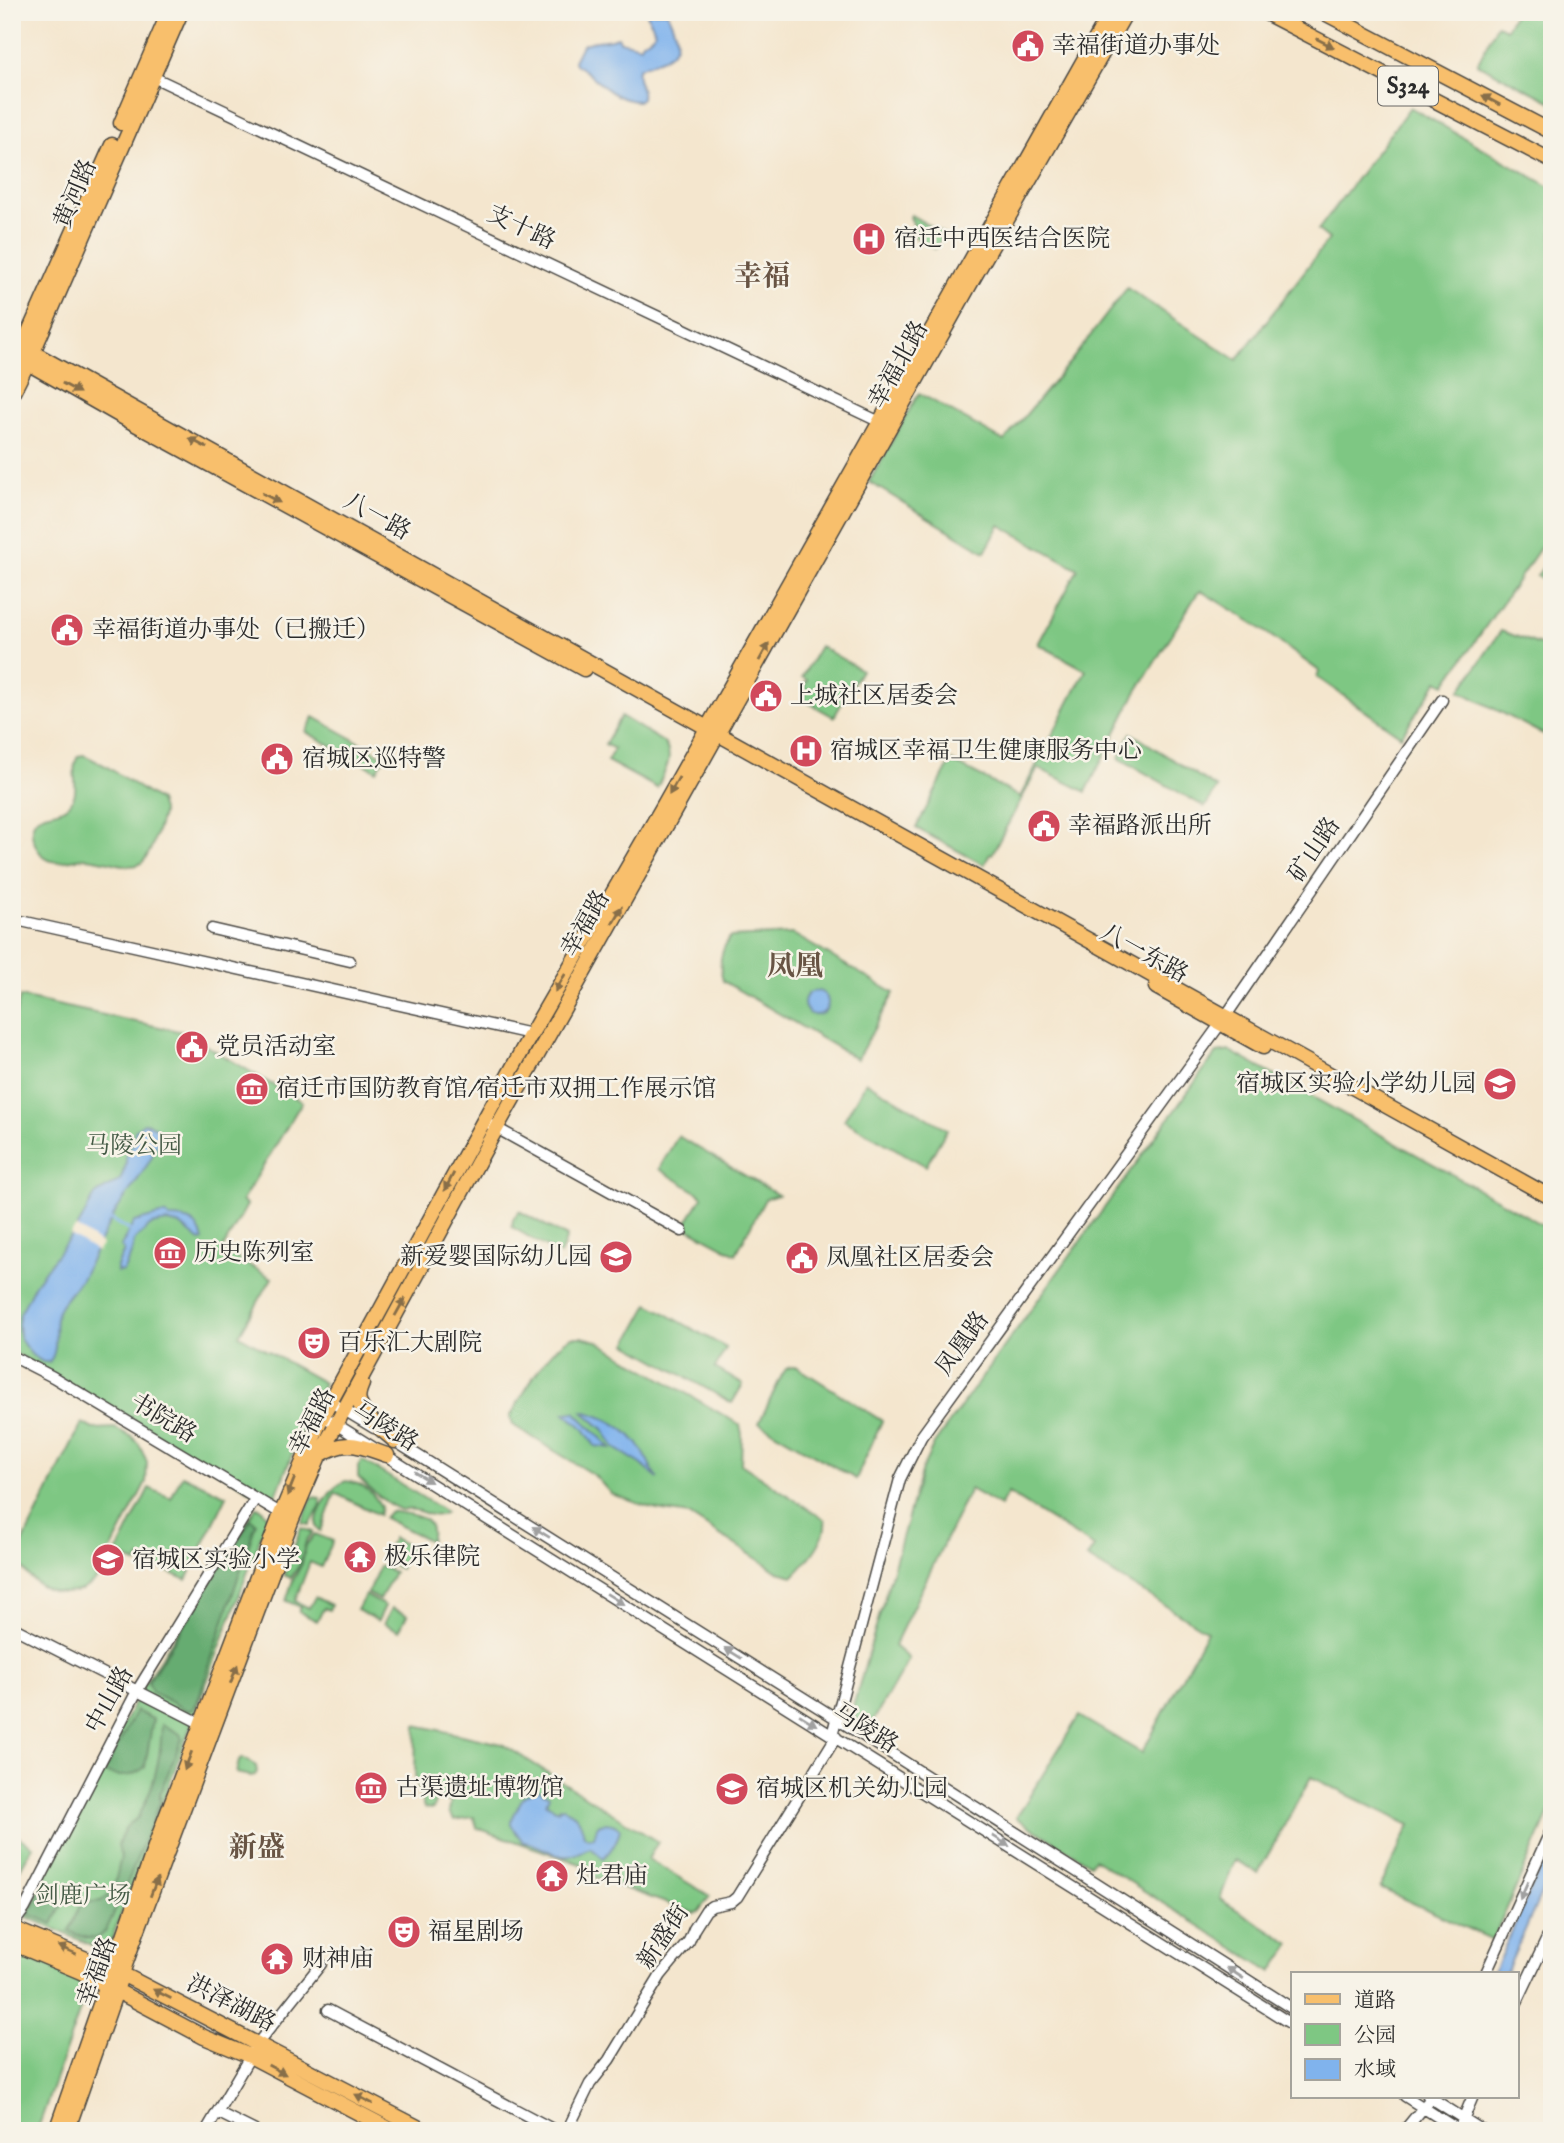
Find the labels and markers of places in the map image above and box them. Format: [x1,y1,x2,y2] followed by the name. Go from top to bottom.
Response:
[1009,27,1047,65] public building icon: 幸福街道办事处
[1052,31,1220,62] place label: 幸福街道办事处
[850,220,888,258] hospital icon: 宿迁中西医结合医院
[894,224,1110,255] place label: 宿迁中西医结合医院
[48,611,86,649] public building icon: 幸福街道办事处（已搬迁）
[92,615,380,646] place label: 幸福街道办事处（已搬迁）
[747,677,785,715] public building icon: 上城社区居委会
[790,681,958,712] place label: 上城社区居委会
[787,732,825,770] hospital icon: 宿城区幸福卫生健康服务中心
[830,736,1142,767] place label: 宿城区幸福卫生健康服务中心
[258,740,296,778] public building icon: 宿城区巡特警
[302,744,446,775] place label: 宿城区巡特警
[1025,807,1063,845] public building icon: 幸福路派出所
[1068,811,1212,842] place label: 幸福路派出所
[173,1028,211,1066] public building icon: 党员活动室
[216,1032,336,1063] place label: 党员活动室
[1481,1065,1519,1103] school or university icon: 宿城区实验小学幼儿园
[1236,1069,1476,1100] place label: 宿城区实验小学幼儿园
[233,1070,271,1108] museum icon: 宿迁市国防教育馆/宿迁市双拥工作展示馆
[276,1074,716,1105] place label: 宿迁市国防教育馆/宿迁市双拥工作展示馆
[151,1234,189,1272] museum icon: 历史陈列室
[194,1238,314,1269] place label: 历史陈列室
[597,1238,635,1276] school or university icon: 新爱婴国际幼儿园
[783,1239,821,1277] public building icon: 凤凰社区居委会
[400,1242,592,1273] place label: 新爱婴国际幼儿园
[826,1243,994,1274] place label: 凤凰社区居委会
[295,1324,333,1362] theatre icon: 百乐汇大剧院
[338,1328,482,1359] place label: 百乐汇大剧院
[341,1538,379,1576] temple icon: 极乐律院
[89,1541,127,1579] school or university icon: 宿城区实验小学
[384,1542,480,1573] place label: 极乐律院
[132,1545,300,1576] place label: 宿城区实验小学
[352,1769,390,1807] museum icon: 古渠遗址博物馆
[713,1770,751,1808] school or university icon: 宿城区机关幼儿园
[396,1773,564,1804] place label: 古渠遗址博物馆
[756,1774,948,1805] place label: 宿城区机关幼儿园
[533,1857,571,1895] temple icon: 灶君庙
[576,1861,648,1892] place label: 灶君庙
[385,1913,423,1951] theatre icon: 福星剧场
[428,1917,524,1948] place label: 福星剧场
[258,1940,296,1978] temple icon: 财神庙
[302,1944,374,1975] place label: 财神庙

